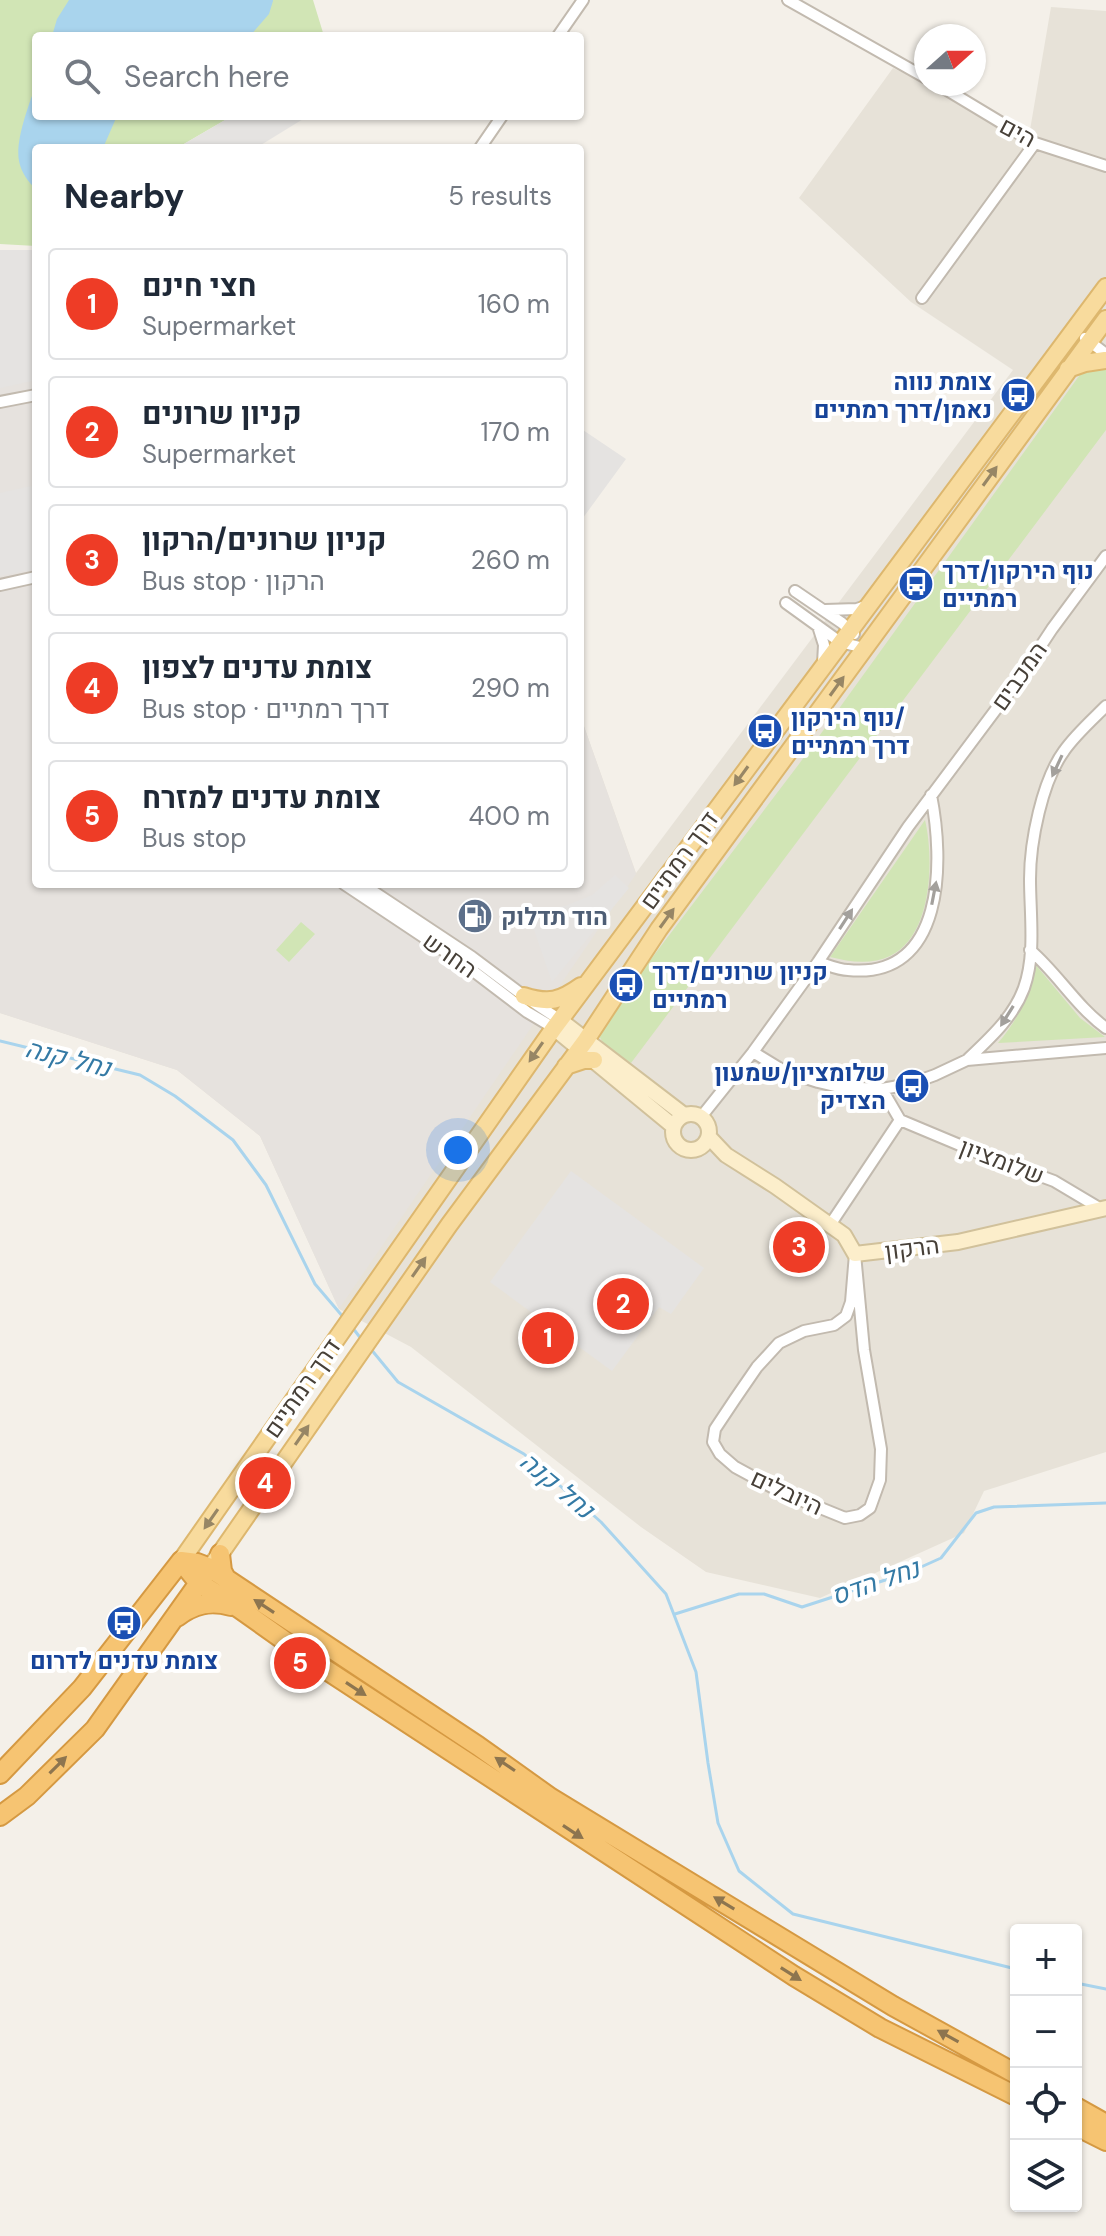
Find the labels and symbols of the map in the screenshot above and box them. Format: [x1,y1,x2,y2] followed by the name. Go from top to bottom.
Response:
[914,24,986,96] north arrow
[995,110,1041,154] street label: הים
[814,366,992,425] place label: צומת נווה נאמן/דרך רמתיים
[999,376,1037,414] bus stop icon: צומת נווה נאמן/דרך רמתיים
[982,465,998,487] one-way arrow
[942,555,1094,614] place label: נוף הירקון/דרך רמתיים
[897,565,935,603] bus stop icon: נוף הירקון/דרך רמתיים
[984,635,1054,717] street label: המכבים
[828,676,844,696] one-way arrow
[791,702,910,761] place label: נוף הירקון/ דרך רמתיים
[746,712,784,750] bus stop icon: נוף הירקון/ דרך רמתיים
[1050,754,1064,777] one-way arrow
[733,765,749,787] one-way arrow
[633,805,725,915] street label: דרך רמתיים
[928,880,941,905] one-way arrow
[456,897,494,935] fuel station icon: הוד תדלוק
[501,901,608,932] place label: הוד תדלוק
[658,908,674,929] one-way arrow
[838,908,853,930] one-way arrow
[417,925,483,985] street label: החרש
[652,956,828,1015] place label: קניון שרונים/דרך רמתיים
[607,966,645,1004] bus stop icon: קניון שרונים/דרך רמתיים
[1001,1005,1015,1027] one-way arrow
[22,1031,116,1085] water label: נחל קנה
[529,1042,544,1063] one-way arrow
[715,1057,886,1116] place label: שלומציון/שמעון הצדיק
[893,1067,931,1105] bus stop icon: שלומציון/שמעון הצדיק
[438,1130,478,1170] your location
[955,1131,1049,1191] street label: שלומציון
[773,1217,825,1277] pin: 3
[883,1229,941,1267] street label: הרקון
[411,1257,426,1278] one-way arrow
[597,1274,649,1334] pin: 2
[522,1308,574,1368] pin: 1
[257,1332,347,1444] street label: דרך רמתיים
[294,1425,309,1446] one-way arrow
[513,1444,602,1527] water label: נחל קנה
[239,1453,291,1513] pin: 4
[746,1462,828,1522] street label: היובלים
[203,1509,219,1529] one-way arrow
[826,1551,925,1613] water label: נחל הדס
[254,1599,275,1614] one-way arrow
[105,1604,143,1642] bus stop icon: צומת עדנים לדרום
[274,1633,326,1693] pin: 5
[30,1645,218,1676] place label: צומת עדנים לדרום
[345,1681,367,1696] one-way arrow
[48,1756,67,1775] one-way arrow
[494,1757,515,1772] one-way arrow
[563,1824,584,1839] one-way arrow
[713,1896,735,1910] one-way arrow
[780,1967,802,1981] one-way arrow
[936,2029,959,2043] one-way arrow

